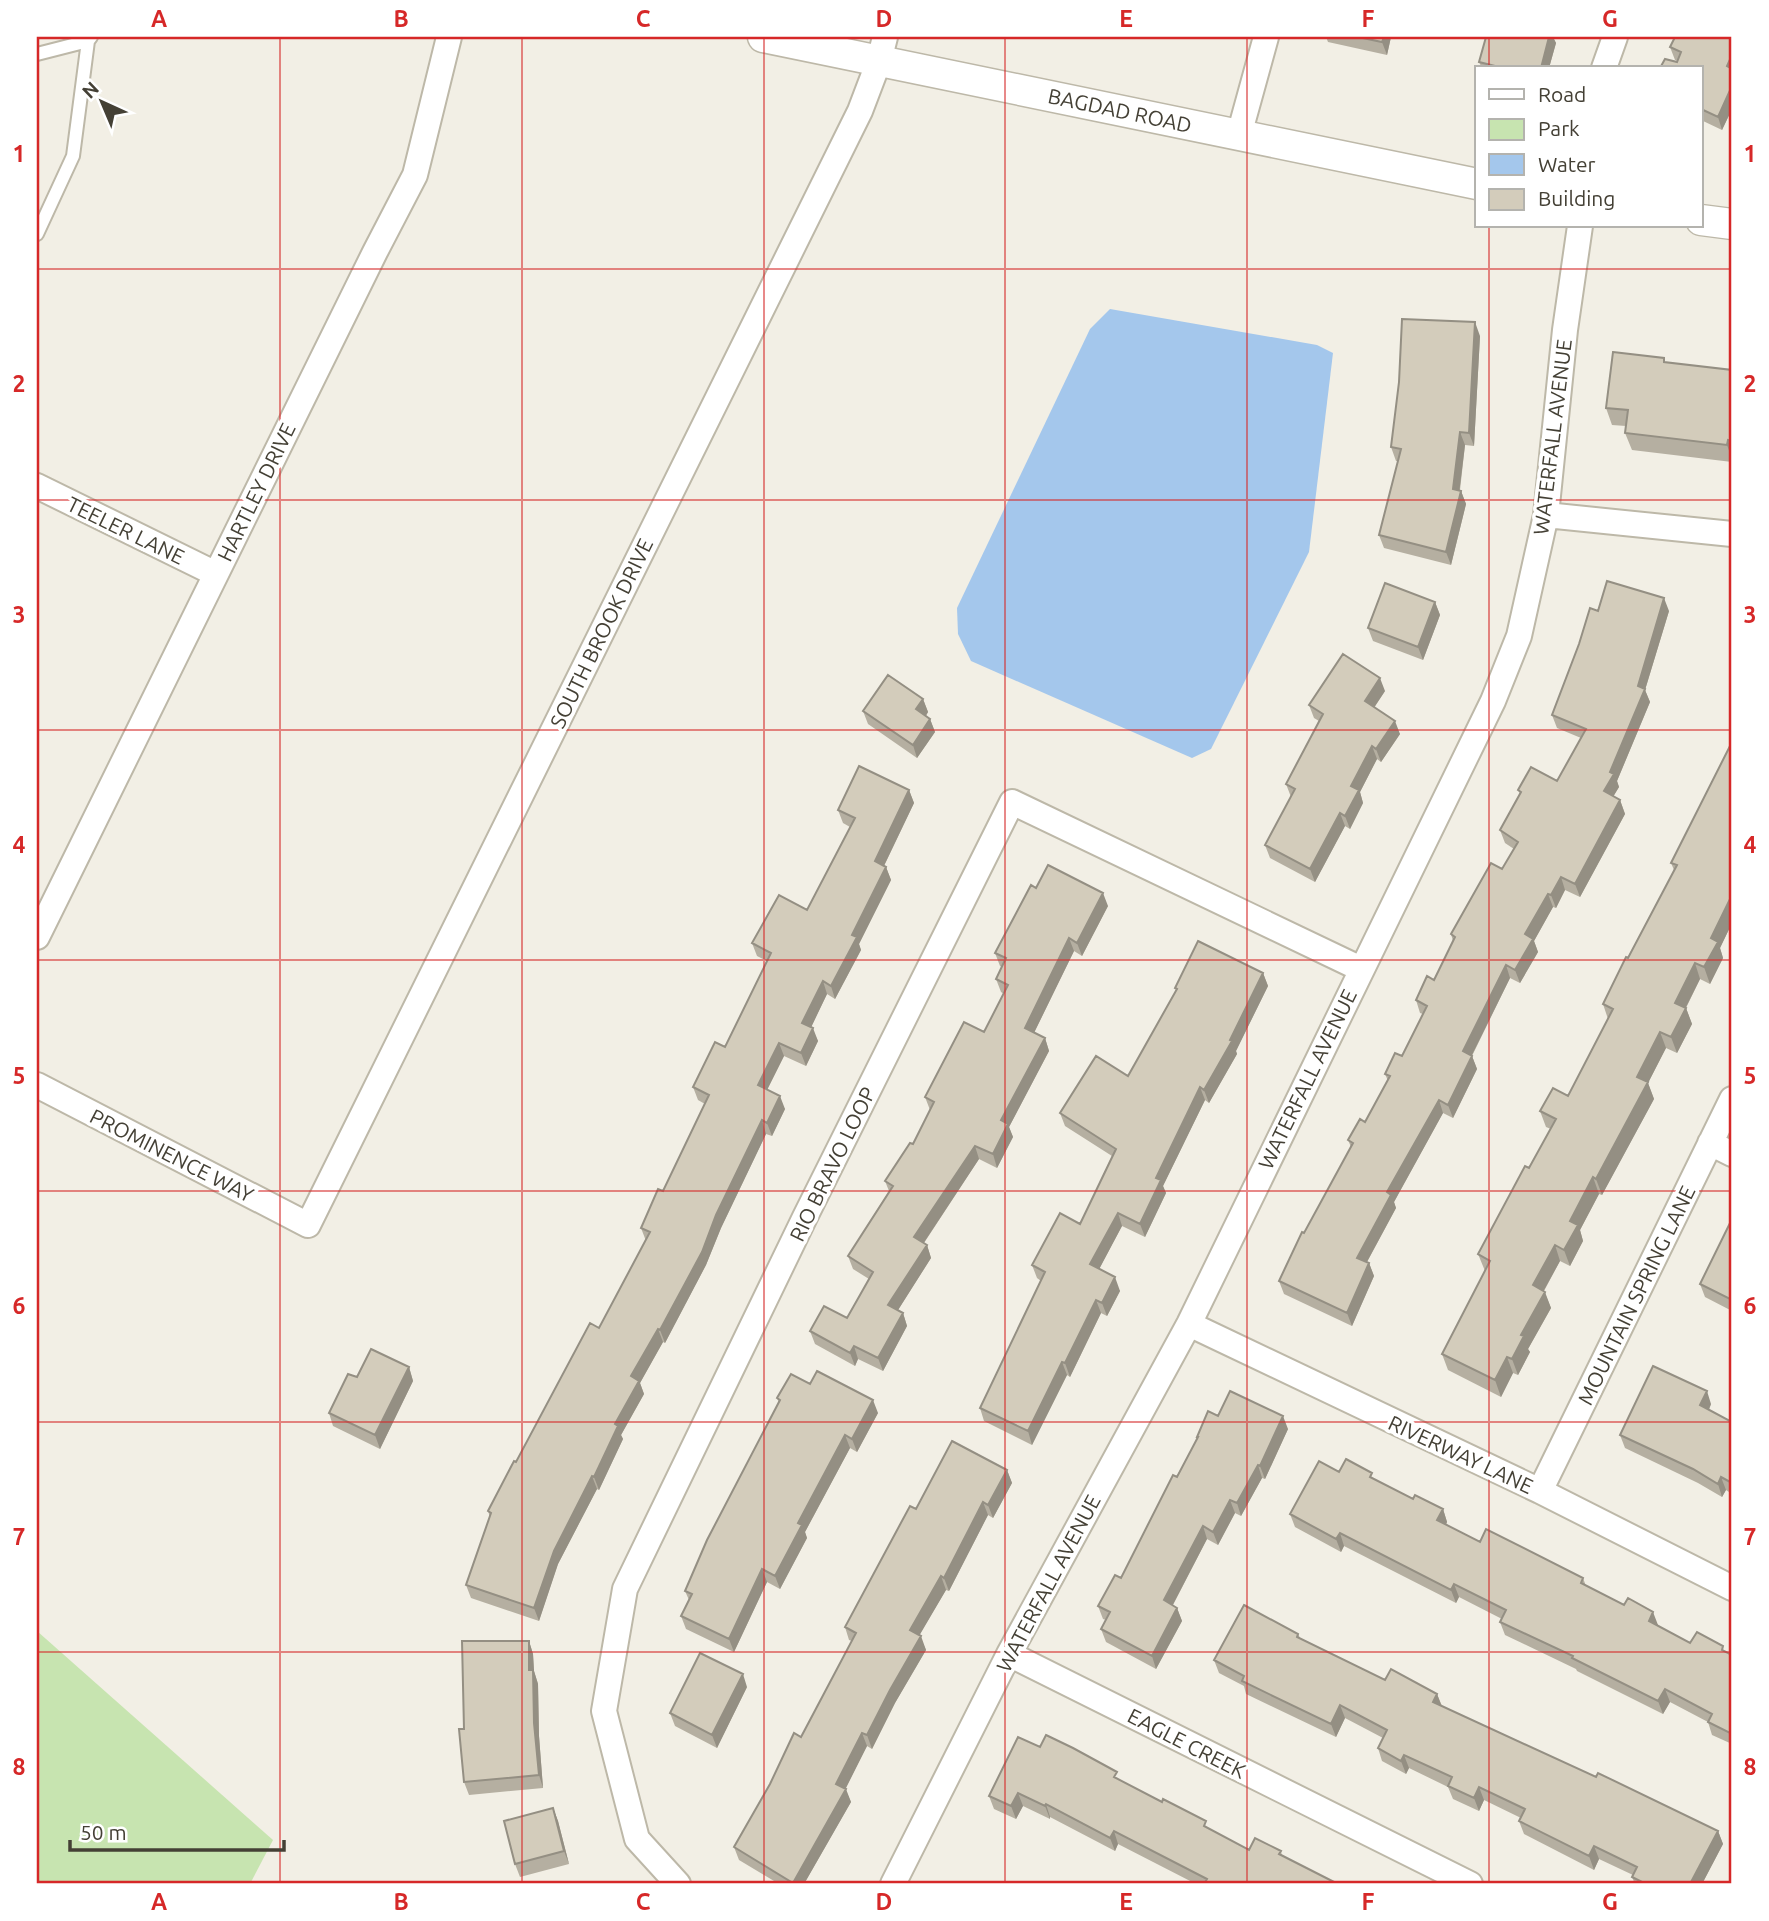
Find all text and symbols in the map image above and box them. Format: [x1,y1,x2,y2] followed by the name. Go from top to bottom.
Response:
[151,6,167,31] text: A
[393,6,409,31] text: B
[636,6,651,31] text: C
[876,6,892,31] text: D
[1119,6,1133,31] text: E
[1362,6,1375,31] text: F
[1602,6,1618,31] text: G
[66,66,136,136] north arrow
[1475,66,1702,228] legend
[77,77,103,103] text: N
[1538,82,1586,106] text: Road
[1046,83,1194,137] street label: BAGDAD ROAD
[1538,116,1580,140] text: Park
[13,141,25,166] text: 1
[1744,141,1756,166] text: 1
[1538,152,1596,176] text: Water
[1538,186,1615,210] text: Building
[1528,338,1576,536] street label: WATERFALL AVENUE
[13,371,25,396] text: 2
[1744,371,1756,396] text: 2
[212,419,300,565] street label: HARTLEY DRIVE
[64,491,188,569] street label: TEELER LANE
[545,534,657,732] street label: SOUTH BROOK DRIVE
[13,602,25,627] text: 3
[1744,602,1756,627] text: 3
[13,832,26,857] text: 4
[1744,832,1757,857] text: 4
[1253,985,1361,1173] street label: WATERFALL AVENUE
[13,1063,25,1088] text: 5
[1744,1063,1756,1088] text: 5
[784,1083,880,1245] street label: RIO BRAVO LOOP
[86,1103,258,1207] street label: PROMINENCE WAY
[1572,1182,1700,1408] street label: MOUNTAIN SPRING LANE
[13,1293,26,1318] text: 6
[1744,1293,1757,1318] text: 6
[1385,1410,1537,1498] street label: RIVERWAY LANE
[991,1490,1105,1676] street label: WATERFALL AVENUE
[13,1524,25,1549] text: 7
[1744,1524,1756,1549] text: 7
[1124,1703,1250,1783] street label: EAGLE CREEK
[13,1754,25,1779] text: 8
[1744,1754,1756,1779] text: 8
[70,1809,284,1853] scale bar
[80,1820,127,1844] text: 50 m
[151,1889,167,1914] text: A
[393,1889,409,1914] text: B
[636,1889,651,1914] text: C
[876,1889,892,1914] text: D
[1119,1889,1133,1914] text: E
[1362,1889,1375,1914] text: F
[1602,1889,1618,1914] text: G

